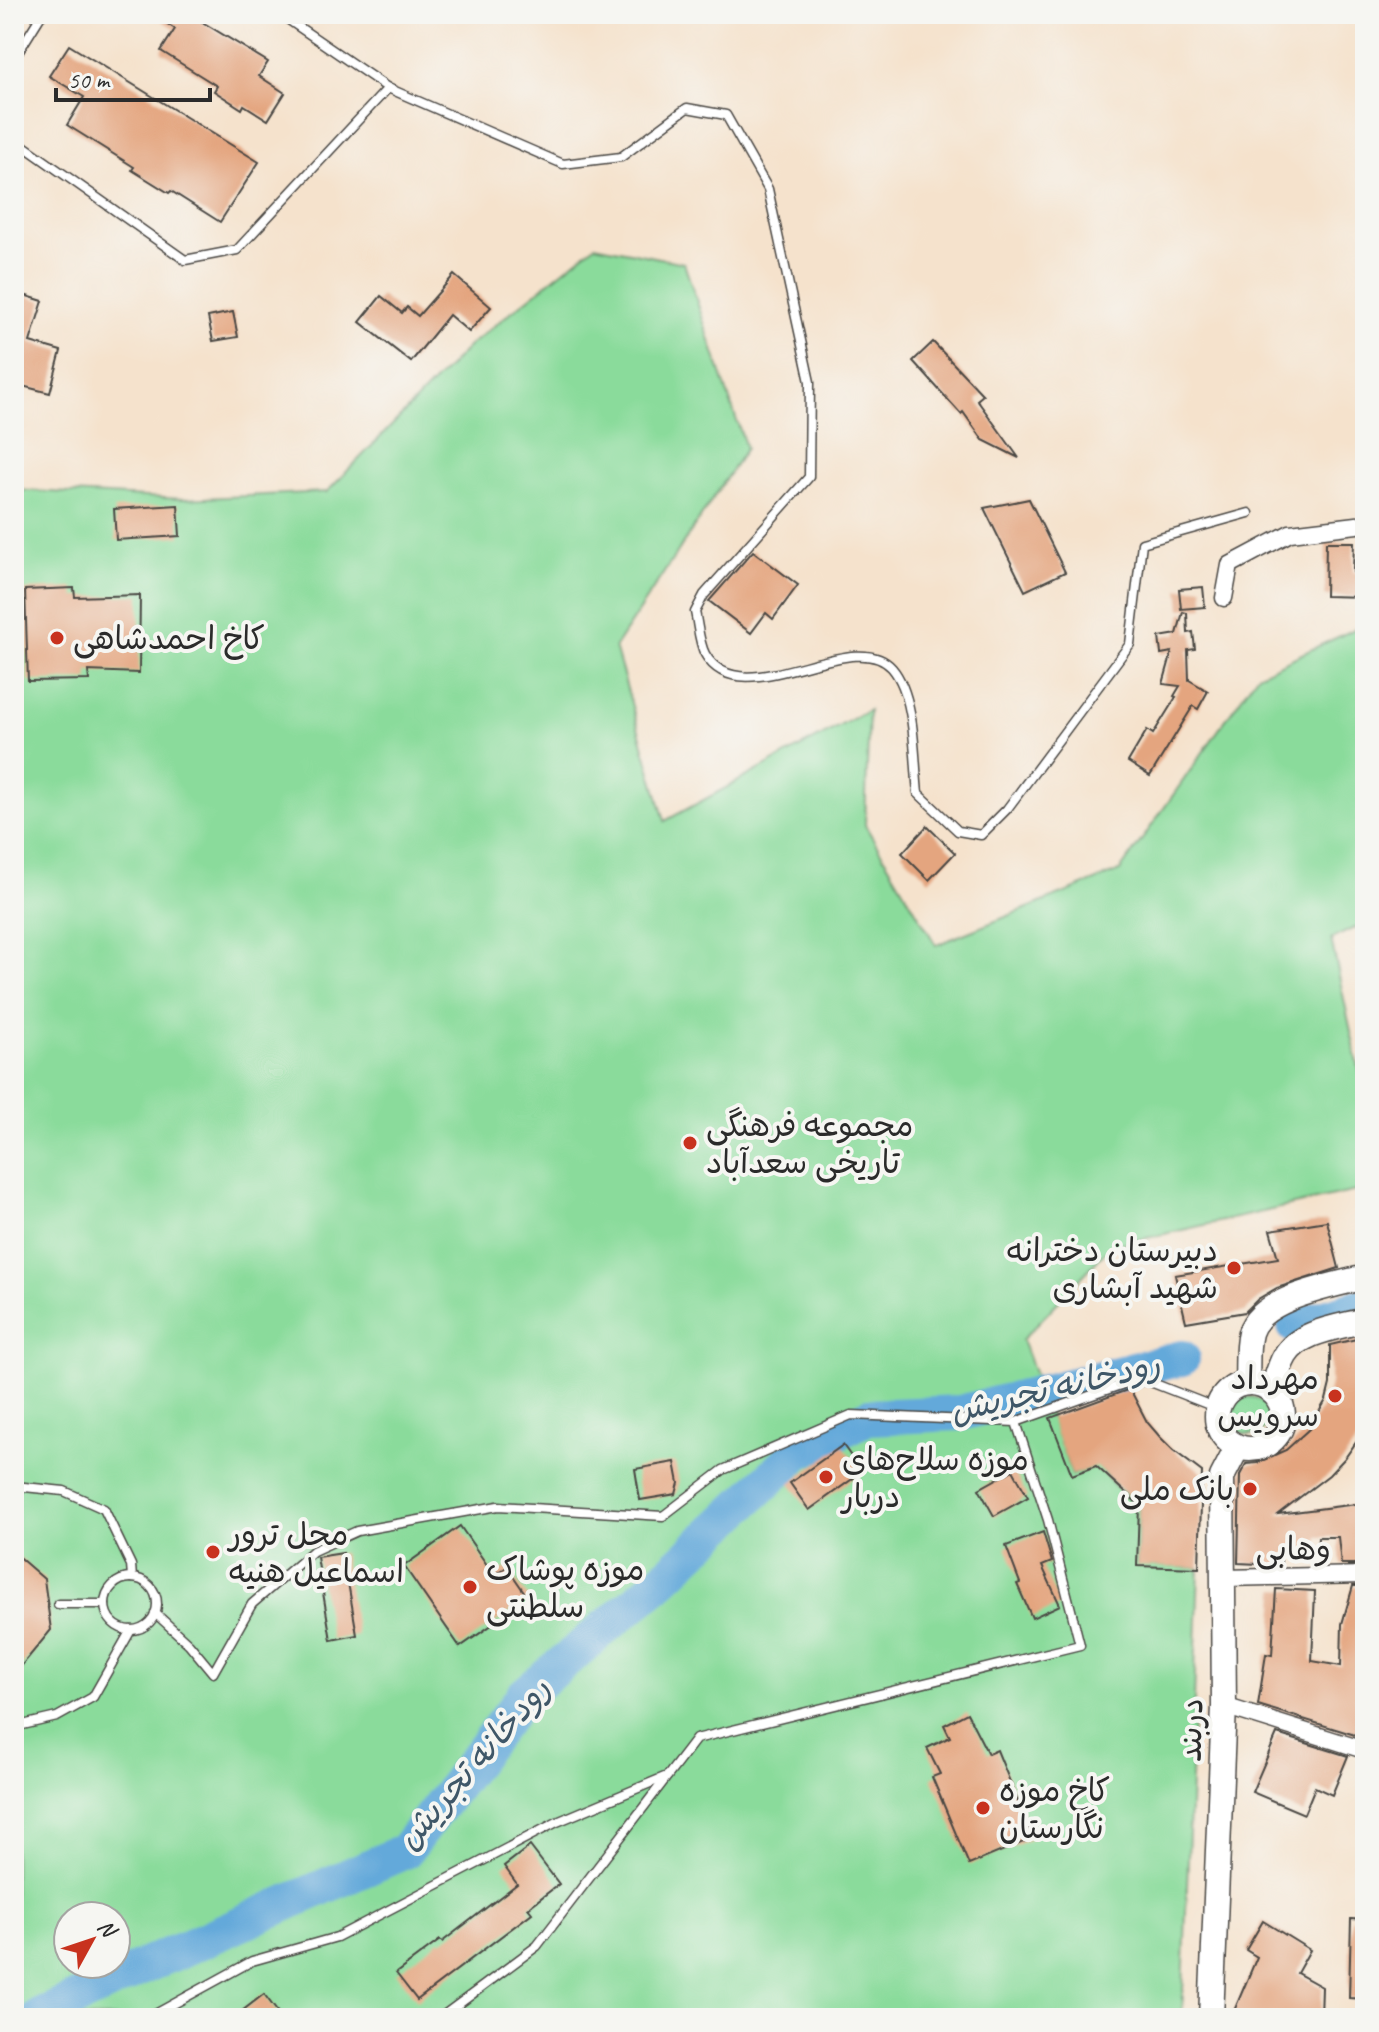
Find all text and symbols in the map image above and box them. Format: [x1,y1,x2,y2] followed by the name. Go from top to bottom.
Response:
[56,52,210,102] scale bar
[68,65,111,95] text: 50 m
[73,618,265,660] place label: کاخ احمدشاهی
[48,629,66,647] marker: کاخ احمدشاهی
[706,1105,913,1183] place label: مجموعه فرهنگی تاریخی سعدآباد
[681,1134,699,1152] marker: مجموعه فرهنگی تاریخی سعدآباد
[1006,1230,1218,1308] place label: دبیرستان دخترانه شهید آبشاری
[1225,1259,1243,1277] marker: دبیرستان دخترانه شهید آبشاری
[946,1342,1164,1432] water label: رودخانه تجریش
[1217,1358,1319,1436] place label: مهرداد سرویس
[1326,1387,1344,1405] marker: مهرداد سرویس
[840,1439,1029,1517] place label: موزه سلاح‌های دربار
[817,1468,835,1486] marker: موزه سلاح‌های دربار
[1120,1469,1234,1510] place label: بانک ملی
[1241,1480,1259,1498] marker: بانک ملی
[226,1514,404,1592] place label: محل ترور اسماعیل هنیه
[1255,1528,1331,1570] street label: وهابی
[204,1543,222,1561] marker: محل ترور اسماعیل هنیه
[486,1549,645,1627] place label: موزه پوشاک سلطنتی
[461,1578,479,1596] marker: موزه پوشاک سلطنتی
[387,1668,559,1858] water label: رودخانه تجریش
[1169,1697,1213,1763] street label: دربند
[999,1770,1110,1848] place label: کاخ موزه نگارستان
[974,1799,992,1817] marker: کاخ موزه نگارستان
[52,1900,132,1980] north arrow
[91,1914,124,1945] text: N

